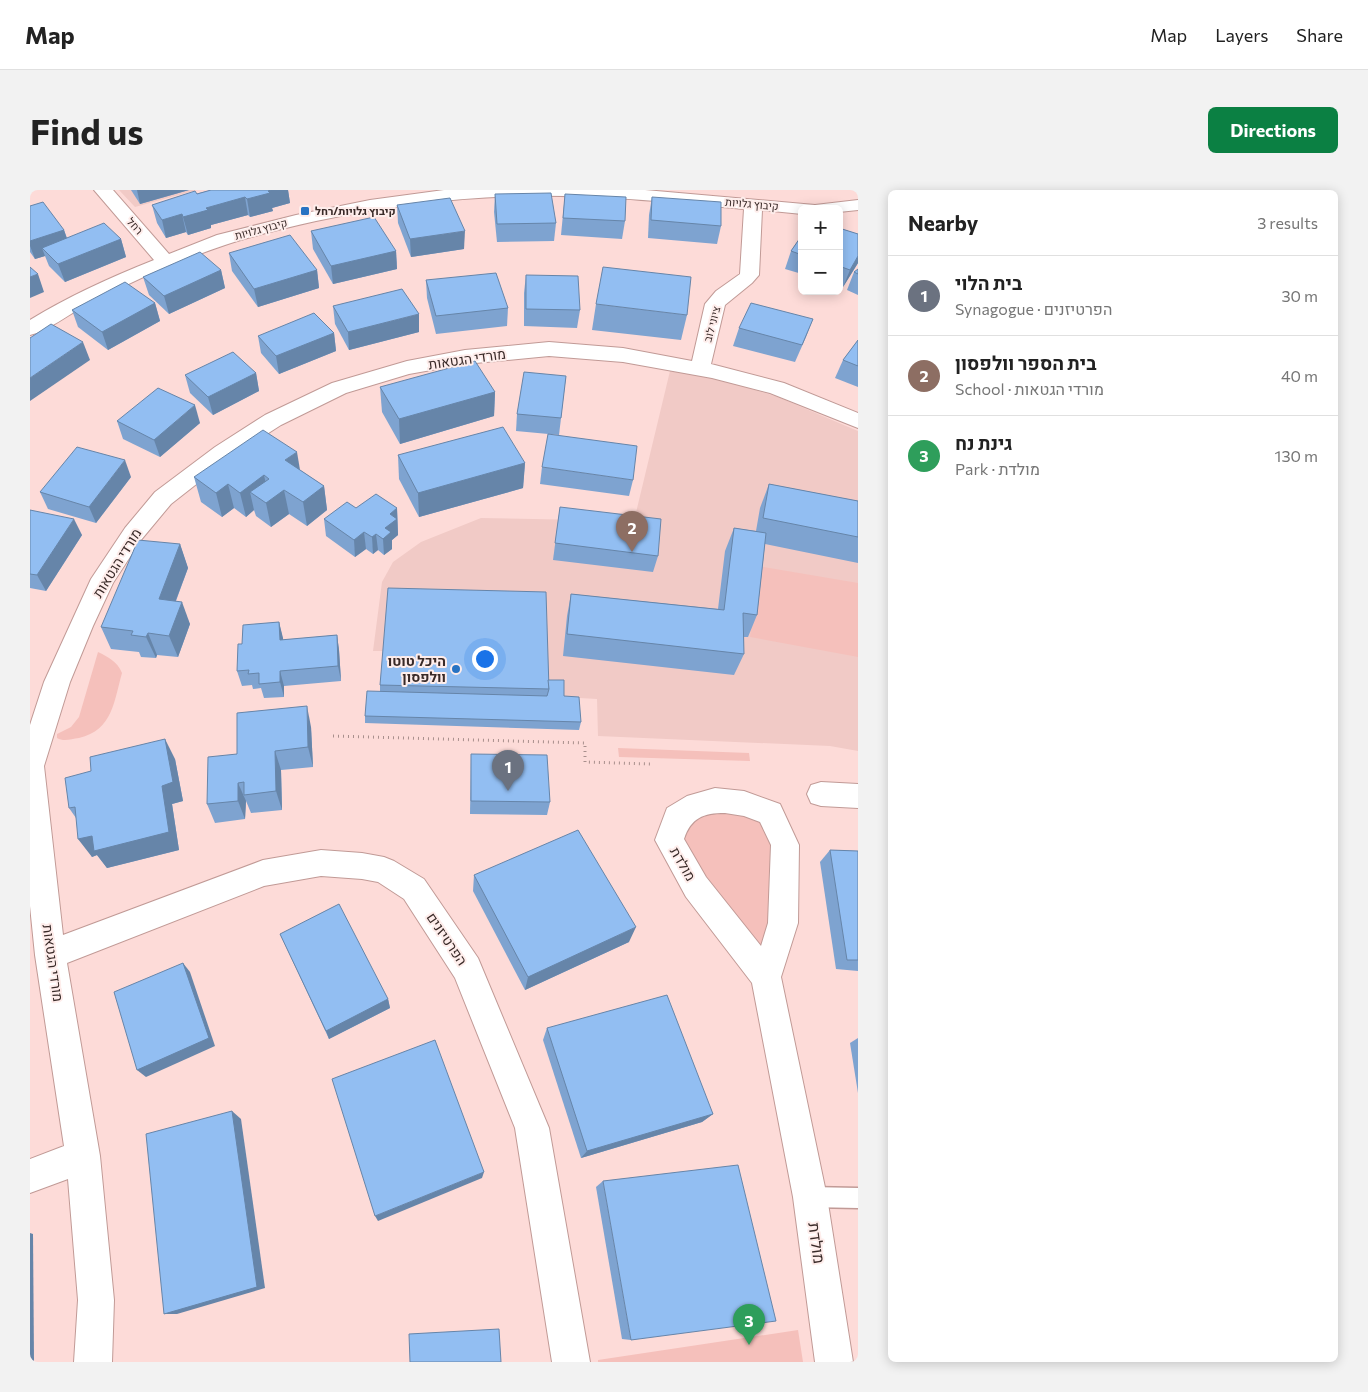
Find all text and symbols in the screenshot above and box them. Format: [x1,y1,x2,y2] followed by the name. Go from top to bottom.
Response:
[25,20,75,49] text: Map
[1150,24,1187,46] text: Map
[1215,24,1268,46] text: Layers
[1296,24,1343,46] text: Share
[1208,107,1338,153] button: Directions
[30,109,144,152] text: Find us
[725,195,779,212] street label: קיבוץ גלויות
[315,204,396,217] place label: קיבוץ גלויות/רחל
[299,205,311,217] marker: קיבוץ גלויות/רחל
[798,205,843,295] map controls
[798,205,843,250] button: +
[908,210,978,235] text: Nearby
[1257,213,1318,232] text: 3 results
[125,215,146,237] street label: רחל
[233,215,289,242] street label: קיבוץ גלויות
[798,250,843,295] button: −
[955,271,1022,294] text: בית הלוי
[920,286,928,305] text: 1
[1281,286,1318,305] text: 30 m
[955,299,1112,318] text: Synagogue · הפרטיזנים
[700,304,723,343] street label: ציוני לוב
[427,345,507,372] street label: מורדי הגטאות
[955,351,1097,374] text: בית הספר וולפסון
[919,366,929,385] text: 2
[1281,366,1318,385] text: 40 m
[955,379,1104,398] text: School · מורדי הגטאות
[955,431,1013,454] text: גינת נח
[919,446,929,465] text: 3
[1275,446,1318,465] text: 130 m
[955,459,1040,478] text: Park · מולדת
[616,511,648,552] pin: 2
[89,525,145,600] street label: מורדי הגטאות
[472,646,498,672] your location
[388,652,446,685] place label: היכל טוטו וולפסון
[450,663,462,675] marker: היכל טוטו וולפסון
[492,750,524,791] pin: 1
[667,844,700,884] street label: מולדת
[424,909,471,968] street label: הפרטיזנים
[40,923,67,1003] street label: מורדי הגטאות
[805,1221,830,1265] street label: מולדת
[733,1304,765,1345] pin: 3

